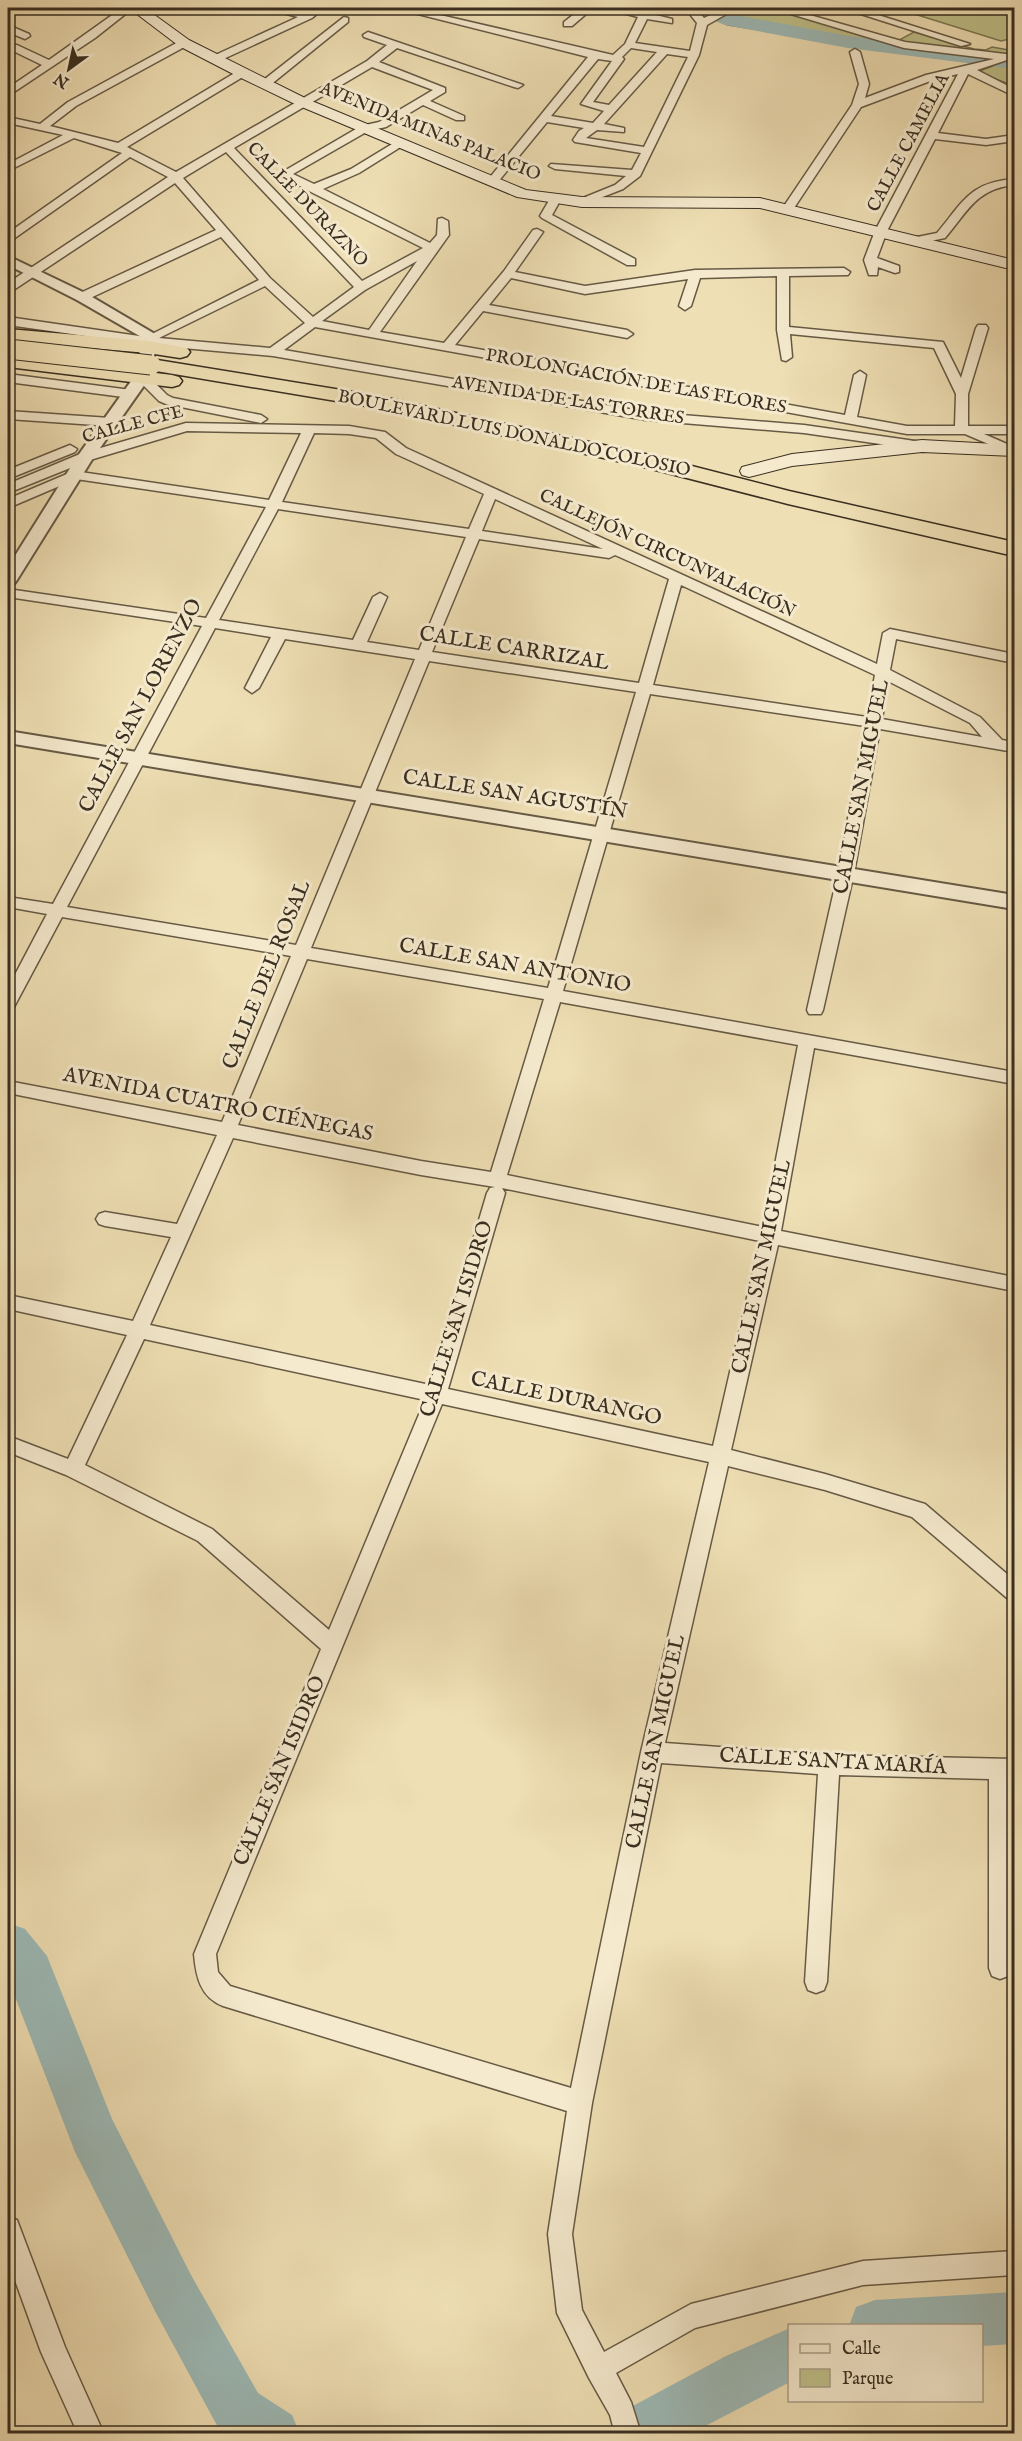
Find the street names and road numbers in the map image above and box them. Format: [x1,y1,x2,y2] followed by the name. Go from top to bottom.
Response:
[863,69,956,216] street label: CALLE CAMELIA
[315,77,544,187] street label: AVENIDA MINAS PALACIO
[241,138,373,272] street label: CALLE DURAZNO
[484,342,788,420] street label: PROLONGACIÓN DE LAS FLORES
[449,371,686,431] street label: AVENIDA DE LAS TORRES
[336,385,693,483] street label: BOULEVARD LUIS DONALDO COLOSIO
[80,400,186,450] street label: CALLE CFE
[535,483,800,624] street label: CALLEJÓN CIRCUNVALACIÓN
[73,594,209,818] street label: CALLE SAN LORENZO
[417,621,611,677] street label: CALLE CARRIZAL
[828,677,896,897] street label: CALLE SAN MIGUEL
[401,763,629,826] street label: CALLE SAN AGUSTÍN
[217,876,317,1074] street label: CALLE DEL ROSAL
[397,932,633,1000] street label: CALLE SAN ANTONIO
[60,1061,375,1148] street label: AVENIDA CUATRO CIÉNEGAS
[726,1157,798,1377] street label: CALLE SAN MIGUEL
[414,1217,500,1421] street label: CALLE SAN ISIDRO
[468,1366,664,1432] street label: CALLE DURANGO
[620,1632,692,1852] street label: CALLE SAN MIGUEL
[228,1672,332,1870] street label: CALLE SAN ISIDRO
[719,1742,948,1781] street label: CALLE SANTA MARÍA

